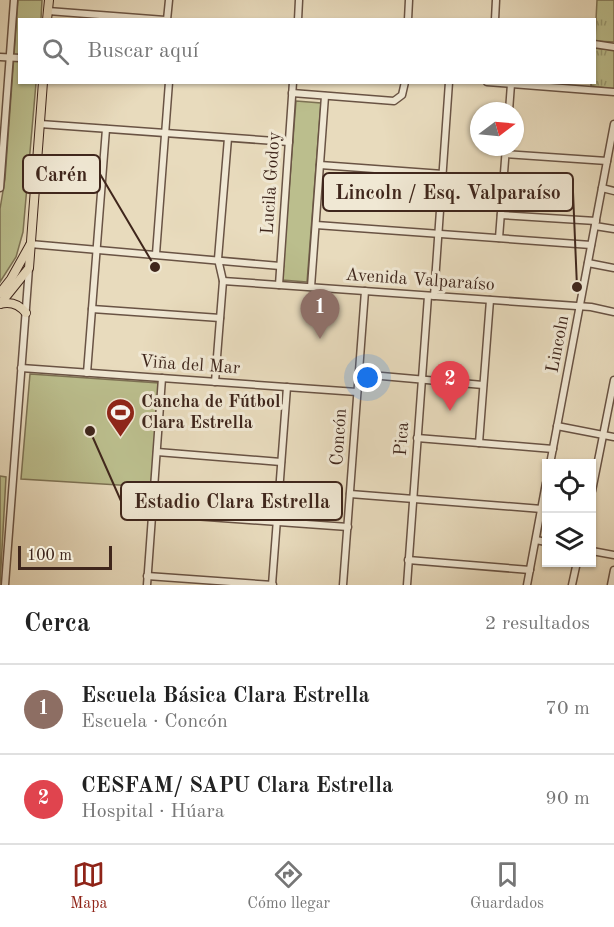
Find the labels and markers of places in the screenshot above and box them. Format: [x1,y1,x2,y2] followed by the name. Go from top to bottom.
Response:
[23,155,100,193] callout: Carén
[323,173,573,211] callout: Lincoln / Esq. Valparaíso
[300,290,340,339] pin: 1
[430,362,470,411] pin: 2
[141,393,281,432] place label: Cancha de Fútbol Clara Estrella
[104,396,136,438] sports icon: Cancha de Fútbol Clara Estrella
[121,482,342,520] callout: Estadio Clara Estrella

